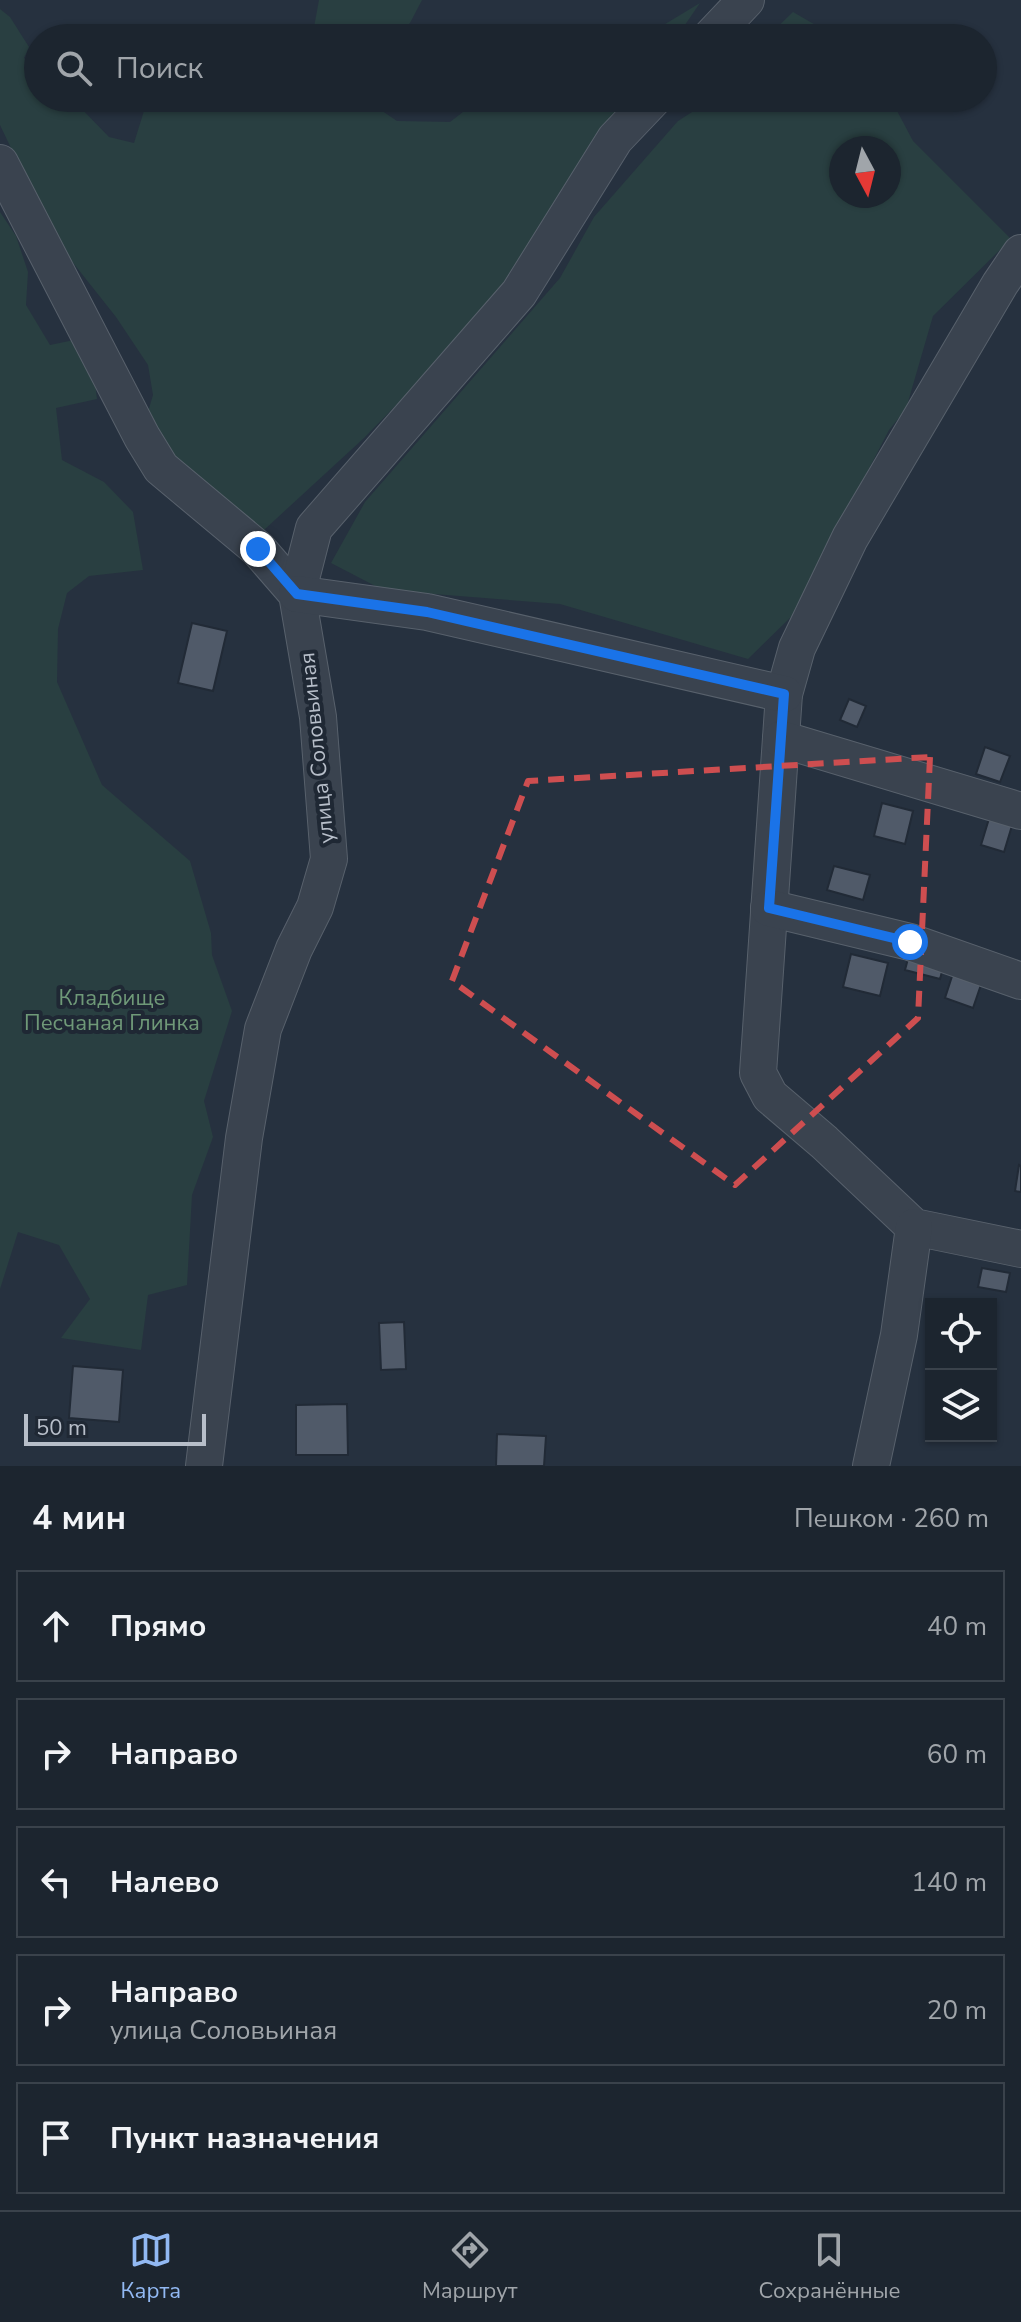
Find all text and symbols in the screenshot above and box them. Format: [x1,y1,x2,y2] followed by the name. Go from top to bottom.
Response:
[24,24,997,112] search box
[52,46,96,90] icon: search
[116,48,203,89] text: Поиск
[829,136,901,208] north arrow
[240,531,276,567] route end
[292,651,342,845] street label: улица Соловьиная
[892,924,928,960] route start
[24,983,200,1038] park label: Кладбище Песчаная Глинка
[925,1298,997,1442] map controls
[925,1298,997,1370] button: locate
[925,1370,997,1442] button: layers
[24,1410,206,1446] scale bar
[36,1413,87,1443] text: 50 m
[32,1495,126,1541] text: 4 мин
[794,1501,989,1536] text: Пешком · 260 m
[34,1604,78,1648] icon: ahead
[110,1606,207,1647] text: Прямо
[927,1609,987,1644] text: 40 m
[34,1732,78,1776] icon: right
[110,1734,238,1775] text: Направо
[927,1737,987,1772] text: 60 m
[34,1860,78,1904] icon: left
[110,1862,219,1903] text: Налево
[911,1865,987,1900] text: 140 m
[110,1972,238,2013] text: Направо
[34,1988,78,2032] icon: right
[927,1993,987,2028] text: 20 m
[110,2013,337,2048] text: улица Соловьиная
[34,2116,78,2160] icon: arrive
[110,2118,379,2159] text: Пункт назначения
[120,2228,181,2306] tab: Карта
[422,2228,518,2306] tab: Маршрут
[758,2228,901,2306] tab: Сохранённые

